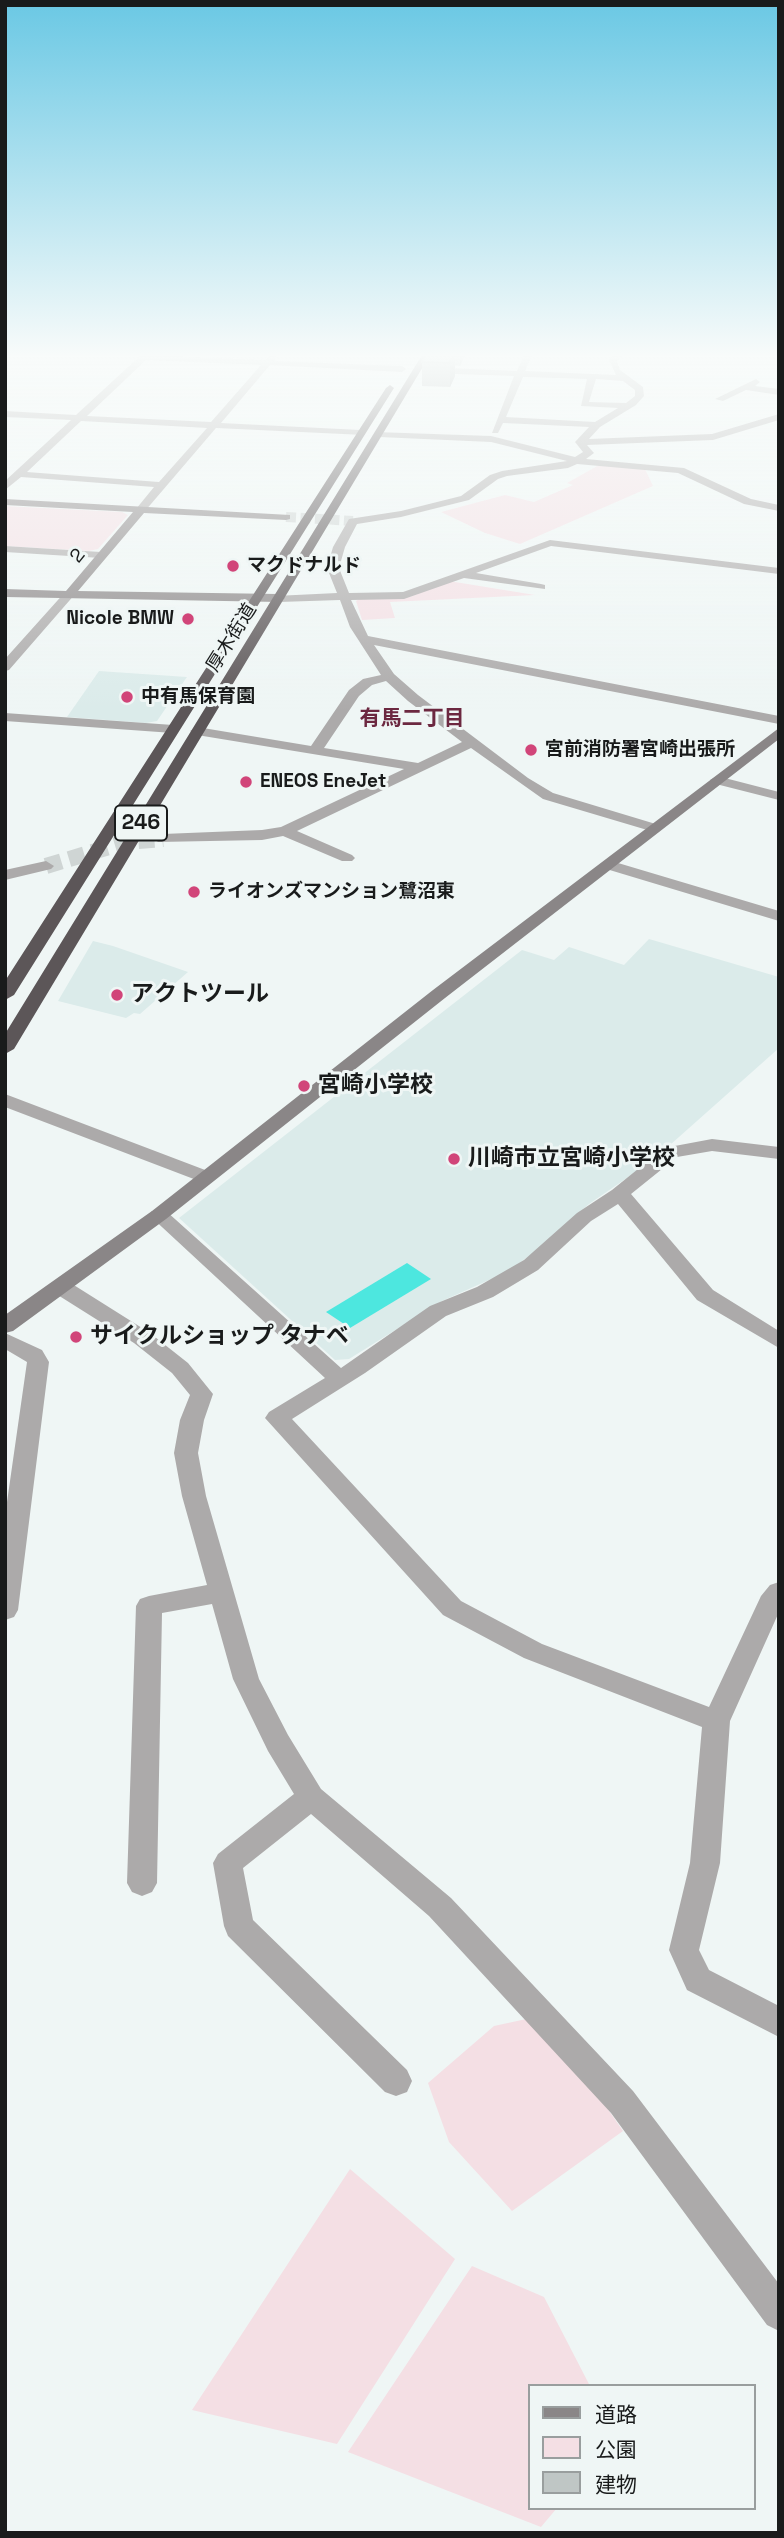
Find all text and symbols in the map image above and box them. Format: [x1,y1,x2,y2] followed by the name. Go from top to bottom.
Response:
[66,544,90,568] street label: 2
[247,555,361,577] place label: マクドナルド
[225,558,241,574] marker: マクドナルド
[202,600,262,676] street label: 厚木街道
[66,608,174,630] place label: Nicole BMW
[180,611,196,627] marker: Nicole BMW
[141,686,255,708] place label: 中有馬保育園
[119,689,135,705] marker: 中有馬保育園
[360,706,464,732] district label: 有馬二丁目
[545,739,735,761] place label: 宮前消防署宮崎出張所
[523,742,539,758] marker: 宮前消防署宮崎出張所
[260,771,386,793] place label: ENEOS EneJet
[238,774,254,790] marker: ENEOS EneJet
[115,806,167,840] road number: 246
[208,881,455,903] place label: ライオンズマンション鷺沼東
[186,884,202,900] marker: ライオンズマンション鷺沼東
[131,981,269,1009] place label: アクトツール
[109,987,125,1003] marker: アクトツール
[318,1072,433,1100] place label: 宮崎小学校
[296,1078,312,1094] marker: 宮崎小学校
[468,1145,675,1173] place label: 川崎市立宮崎小学校
[446,1151,462,1167] marker: 川崎市立宮崎小学校
[90,1323,349,1351] place label: サイクルショップ タナベ
[68,1329,84,1345] marker: サイクルショップ タナベ
[528,2384,756,2510] legend
[595,2401,637,2428] text: 道路
[595,2436,637,2463] text: 公園
[595,2471,637,2498] text: 建物

